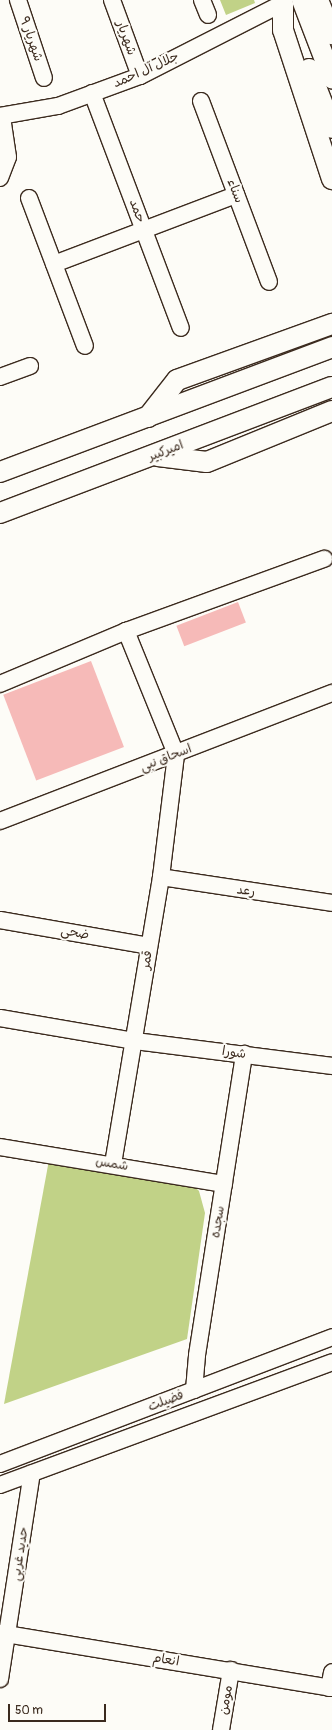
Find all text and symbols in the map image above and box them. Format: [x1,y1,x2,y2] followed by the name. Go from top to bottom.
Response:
[16,15,46,63] street label: شهریار ۹
[113,19,139,57] street label: شهریار
[111,49,181,91] street label: جلال آل احمد
[223,177,247,205] street label: سناء
[125,197,149,225] street label: حمد
[146,437,186,465] street label: امیرکبیر
[138,741,194,775] street label: اسحاق نبی
[236,882,256,900] street label: رعد
[60,923,90,943] street label: ضحی
[138,949,156,971] street label: قمر
[221,1044,247,1062] street label: شورا
[94,1154,130,1174] street label: شمس
[208,1205,228,1239] street label: سجده
[146,1387,186,1415] street label: فضیلت
[8,1526,32,1582] street label: حدید غربی
[151,1650,181,1670] street label: انعام
[216,1684,236,1716] street label: مومن
[10,1696,108,1722] scale bar
[15,1703,43,1718] text: 50 m

